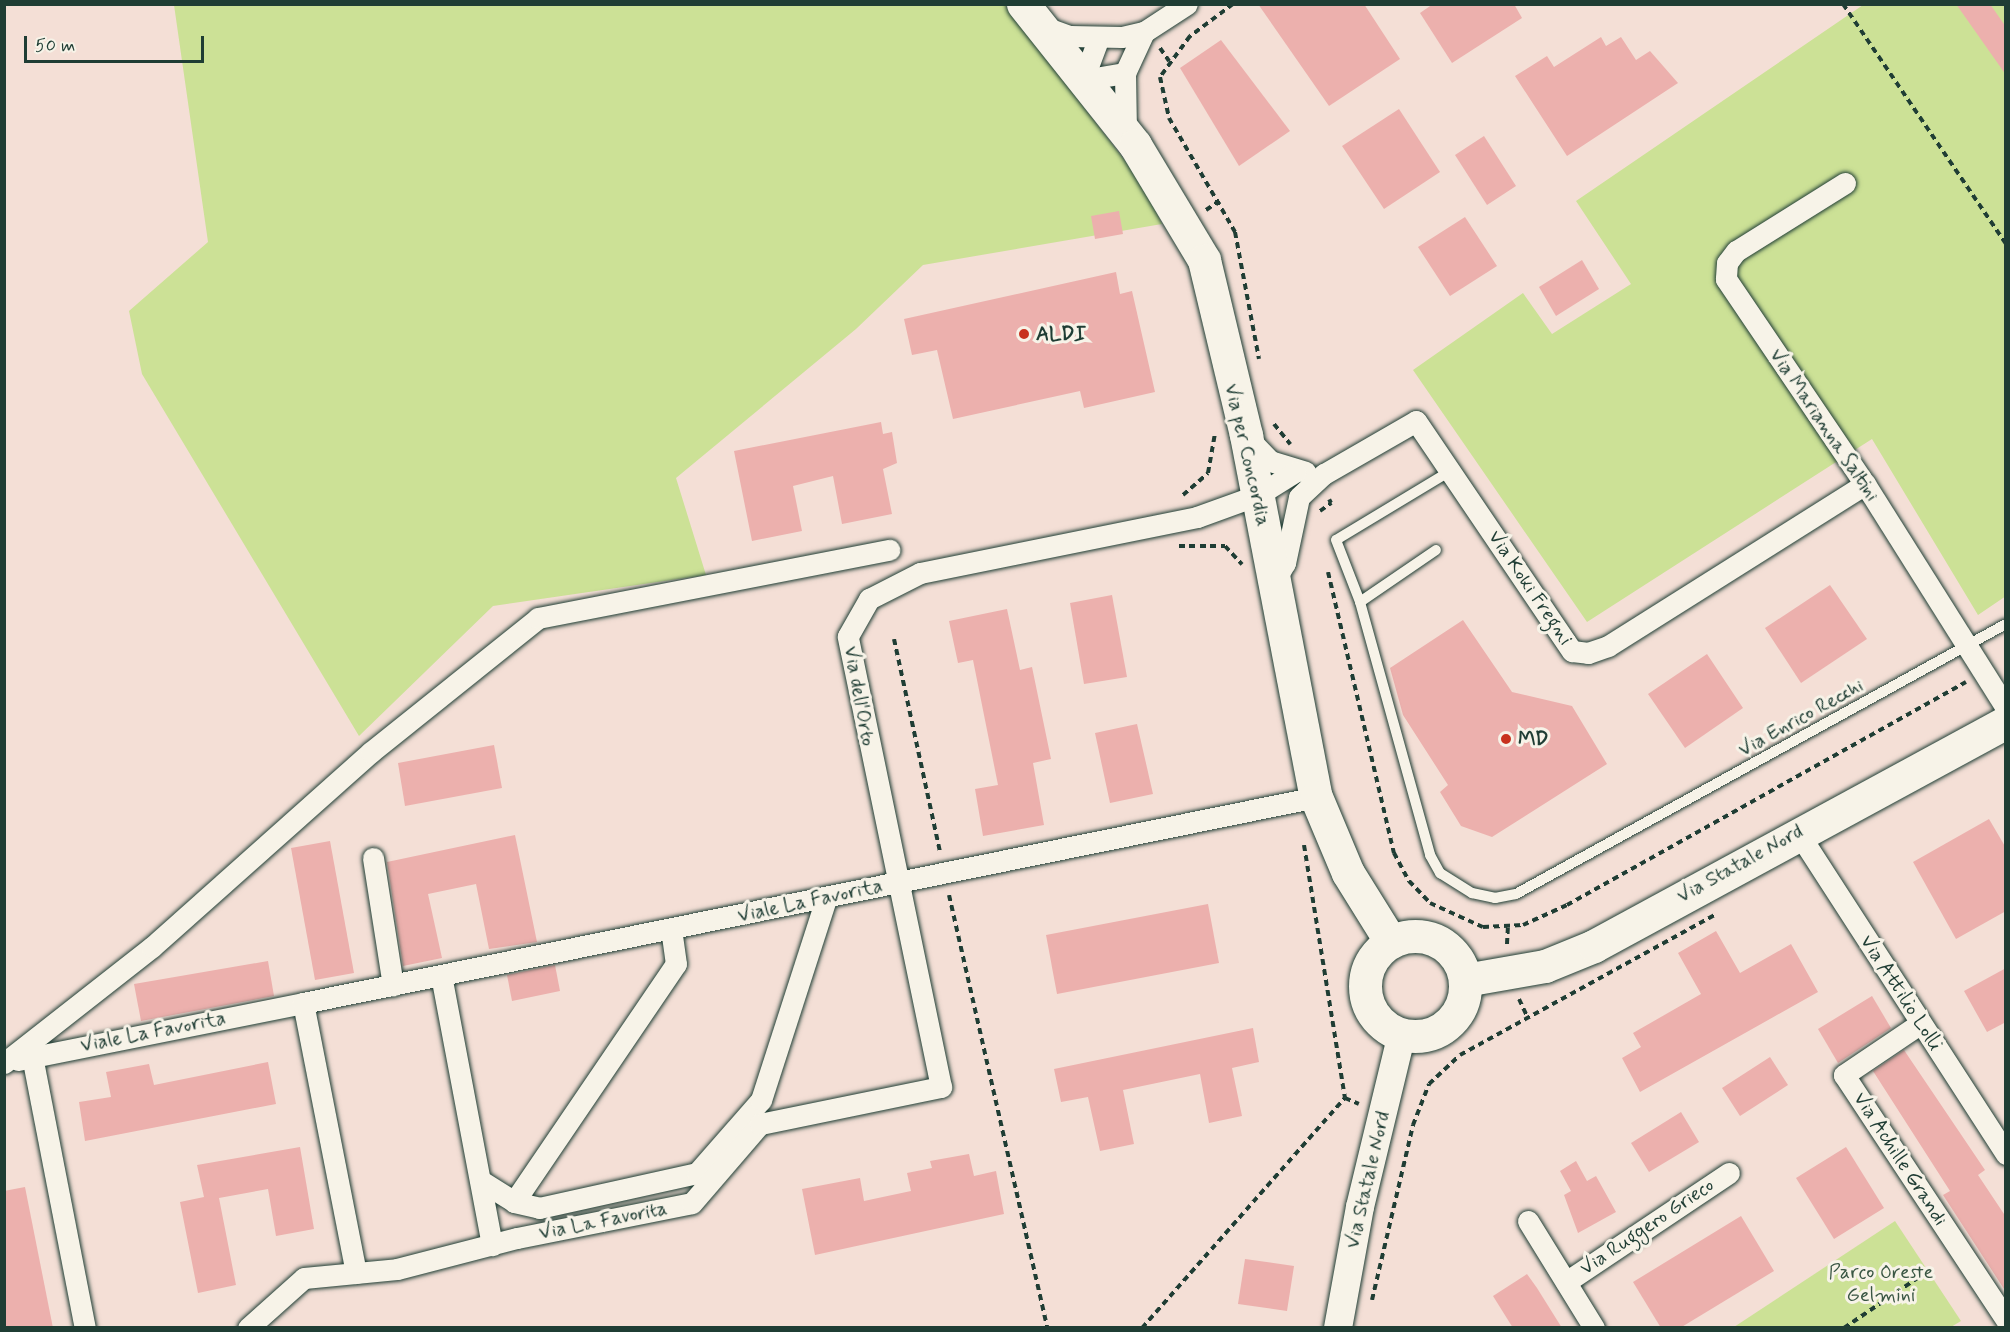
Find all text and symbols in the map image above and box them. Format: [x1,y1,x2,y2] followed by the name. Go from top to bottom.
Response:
[27,24,207,62] scale bar
[35,34,75,58] text: 50 m
[1036,322,1086,346] place label: ALDI
[1017,327,1031,341] marker: ALDI
[1764,344,1884,506] street label: Via Marianna Saltini
[1219,380,1275,530] street label: Via per Concordia
[1484,528,1576,648] street label: Via Koki Fregni
[838,644,880,748] street label: Via dell'Orto
[1734,674,1868,762] street label: Via Enrico Recchi
[1518,727,1549,751] place label: MD
[1499,732,1513,746] marker: MD
[1674,820,1806,908] street label: Via Statale Nord
[735,874,885,928] street label: Viale La Favorita
[1854,930,1948,1056] street label: Via Attilio Lolli
[78,1006,228,1058] street label: Viale La Favorita
[1847,1087,1953,1231] street label: Via Achille Grandi
[1341,1110,1395,1250] street label: Via Statale Nord
[1577,1174,1717,1280] street label: Via Ruggero Grieco
[535,1196,671,1246] street label: Via La Favorita
[1828,1260,1934,1307] park label: Parco Oreste Gelmini

